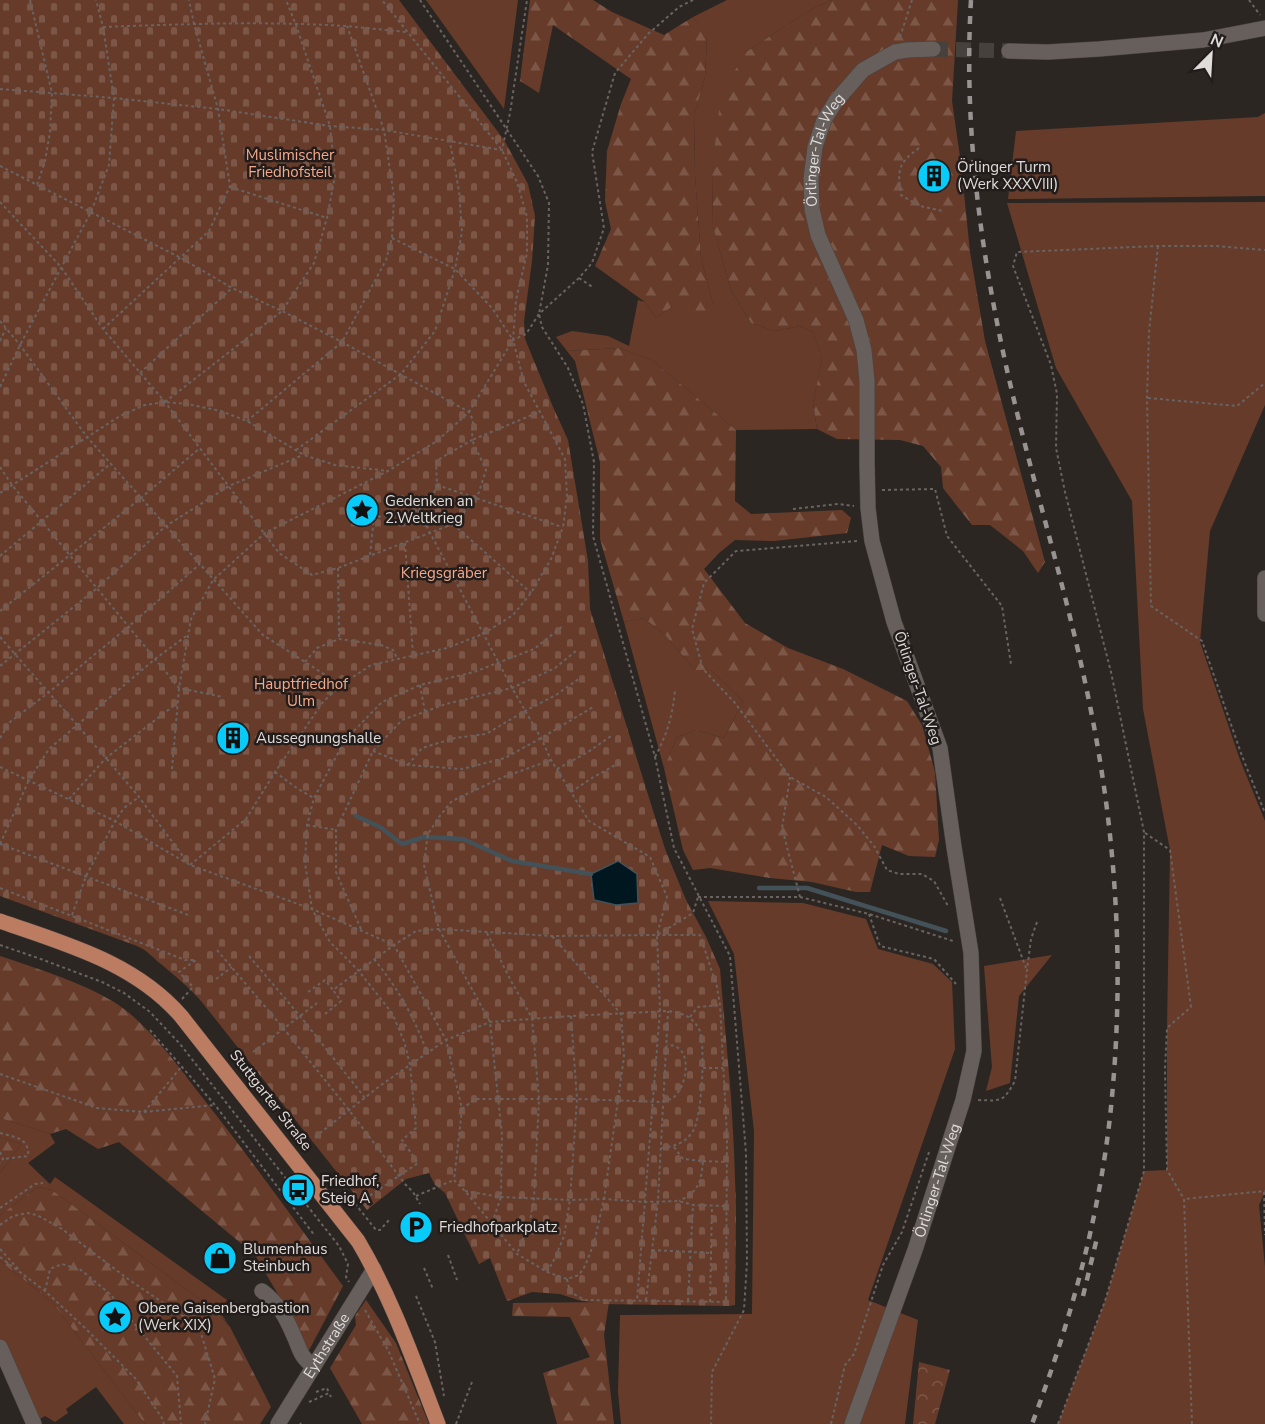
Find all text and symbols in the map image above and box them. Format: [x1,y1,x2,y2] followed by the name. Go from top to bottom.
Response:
[1181,24,1241,84] north arrow
[1207,29,1227,54] text: N
[801,88,849,207] street label: Örlinger-Tal-Weg
[246,145,335,182] park label: Muslimischer Friedhofsteil
[957,157,1058,194] place label: Örlinger Turm (Werk XXXVIII)
[916,158,952,194] building icon: Örlinger Turm (Werk XXXVIII)
[385,491,473,528] place label: Gedenken an 2.Weltkrieg
[344,492,380,528] place icon: Gedenken an 2.Weltkrieg
[401,563,488,583] park label: Kriegsgräber
[889,628,947,748] street label: Örlinger-Tal-Weg
[254,674,349,711] park label: Hauptfriedhof Ulm
[215,720,251,756] building icon: Aussegnungshalle
[256,728,381,748] place label: Aussegnungshalle
[225,1045,317,1155] street label: Stuttgarter Straße
[910,1121,965,1240] street label: Örlinger-Tal-Weg
[321,1171,380,1208] place label: Friedhof, Steig A
[280,1172,316,1208] bus stop icon: Friedhof, Steig A
[398,1209,434,1245] parking icon: Friedhofparkplatz
[439,1217,557,1237] place label: Friedhofparkplatz
[243,1239,327,1276] place label: Blumenhaus Steinbuch
[202,1240,238,1276] shop icon: Blumenhaus Steinbuch
[138,1298,310,1335] place label: Obere Gaisenbergbastion (Werk XIX)
[97,1299,133,1335] place icon: Obere Gaisenbergbastion (Werk XIX)
[299,1309,354,1382] street label: Eythstraße

